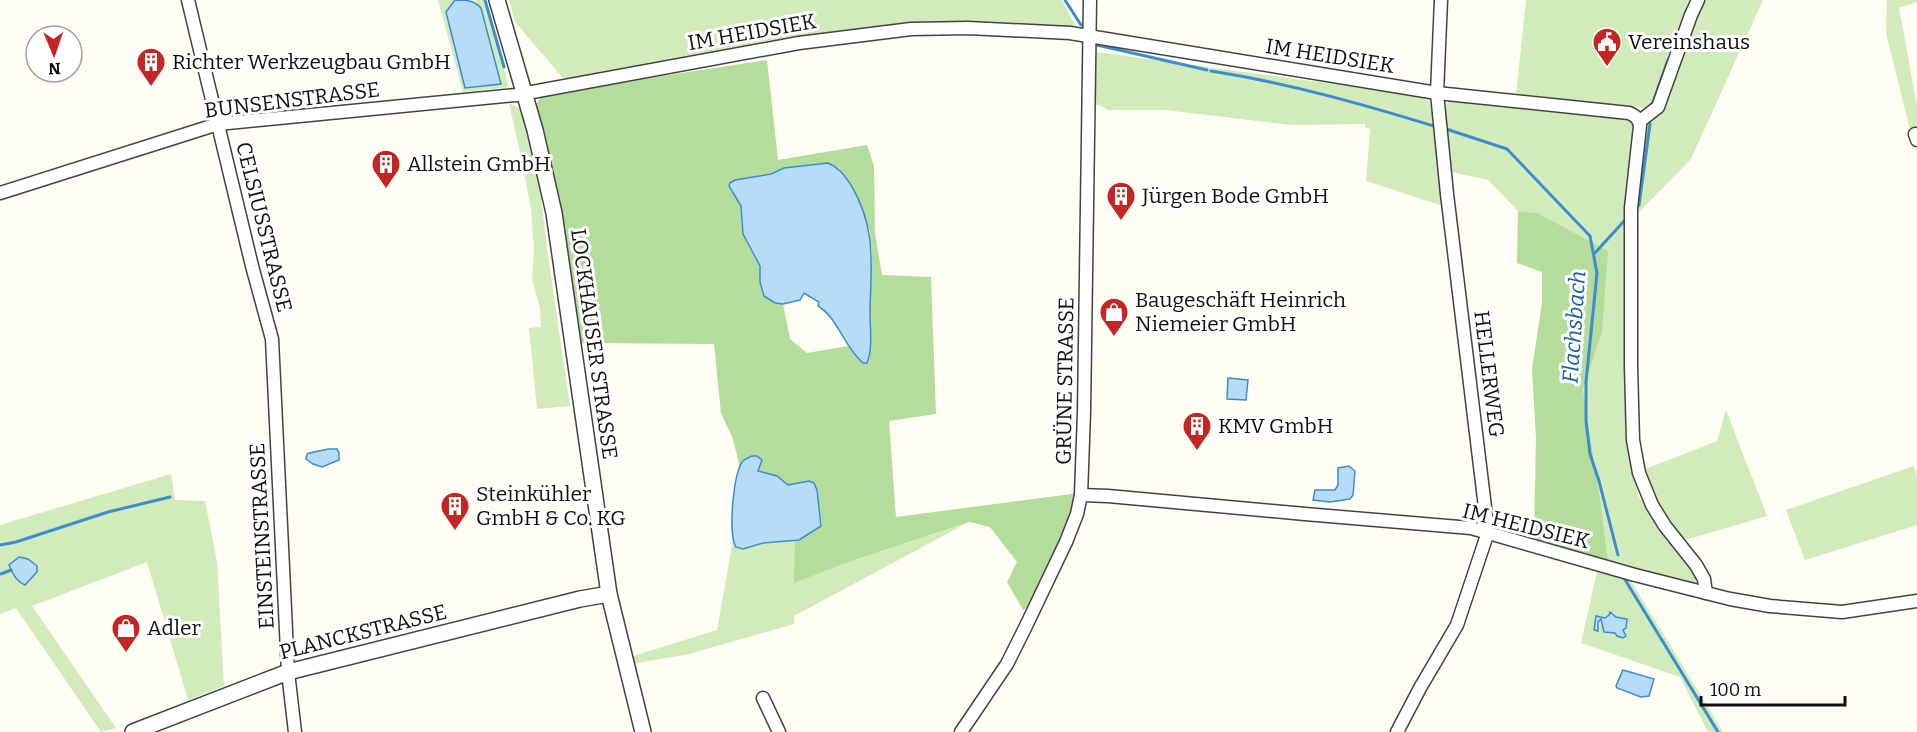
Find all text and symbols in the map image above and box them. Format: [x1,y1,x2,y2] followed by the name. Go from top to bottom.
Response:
[686,8,818,56] street label: IM HEIDSIEK
[24,24,84,84] north arrow
[1591,26,1623,68] public building icon: Vereinshaus
[1628,29,1750,55] place label: Vereinshaus
[1264,33,1396,79] street label: IM HEIDSIEK
[135,46,167,88] building icon: Richter Werkzeugbau GmbH
[172,49,451,75] place label: Richter Werkzeugbau GmbH
[48,59,61,78] text: N
[203,76,381,124] street label: BUNSENSTRASSE
[230,139,298,315] street label: CELSIUSSTRASSE
[370,148,402,190] building icon: Allstein GmbH
[407,151,551,177] place label: Allstein GmbH
[1105,180,1137,222] building icon: Jürgen Bode GmbH
[1141,183,1329,209] place label: Jürgen Bode GmbH
[565,227,623,461] street label: LOCKHAUSER STRASSE
[1557,270,1591,384] water label: Flachsbach
[1135,287,1346,337] place label: Baugeschäft Heinrich Niemeier GmbH
[1098,296,1130,338] shop icon: Baugeschäft Heinrich Niemeier GmbH
[1051,297,1079,465] street label: GRÜNE STRASSE
[1468,309,1510,439] street label: HELLERWEG
[1181,410,1213,452] building icon: KMV GmbH
[1218,413,1334,439] place label: KMV GmbH
[244,442,280,630] street label: EINSTEINSTRASSE
[476,481,626,531] place label: Steinkühler GmbH & Co. KG
[439,490,471,532] building icon: Steinkühler GmbH & Co. KG
[1460,498,1592,554] street label: IM HEIDSIEK
[277,599,449,665] street label: PLANCKSTRASSE
[110,612,142,654] shop icon: Adler
[147,615,201,641] place label: Adler
[1701,669,1845,707] scale bar
[1710,679,1761,701] text: 100 m

